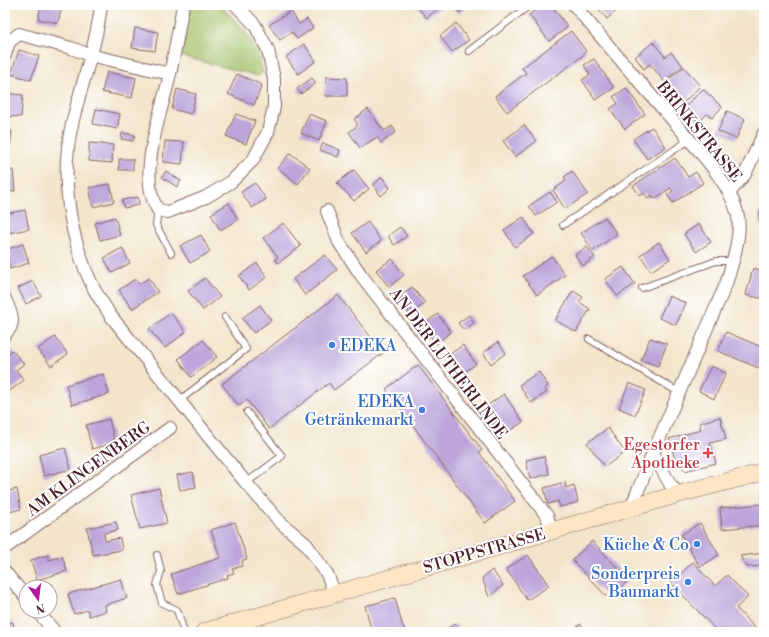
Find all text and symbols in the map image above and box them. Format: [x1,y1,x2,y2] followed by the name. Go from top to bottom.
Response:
[652,76,746,186] street label: BRINKSTRASSE
[384,283,512,443] street label: AN DER LUTHERLINDE
[340,336,398,356] place label: EDEKA
[327,340,337,350] marker: EDEKA
[305,392,415,430] place label: EDEKA Getränkemarkt
[417,405,427,415] marker: EDEKA Getränkemarkt
[22,417,155,521] street label: AM KLINGENBERG
[623,435,700,473] place label: Egestorfer Apotheke
[703,448,713,458] marker: Egestorfer Apotheke
[421,524,548,578] street label: STOPPSTRASSE
[603,535,689,555] place label: Küche & Co
[692,539,702,549] marker: Küche & Co
[591,564,680,602] place label: Sonderpreis Baumarkt
[683,577,693,587] marker: Sonderpreis Baumarkt
[18,579,58,619] north arrow
[34,600,46,616] text: N

